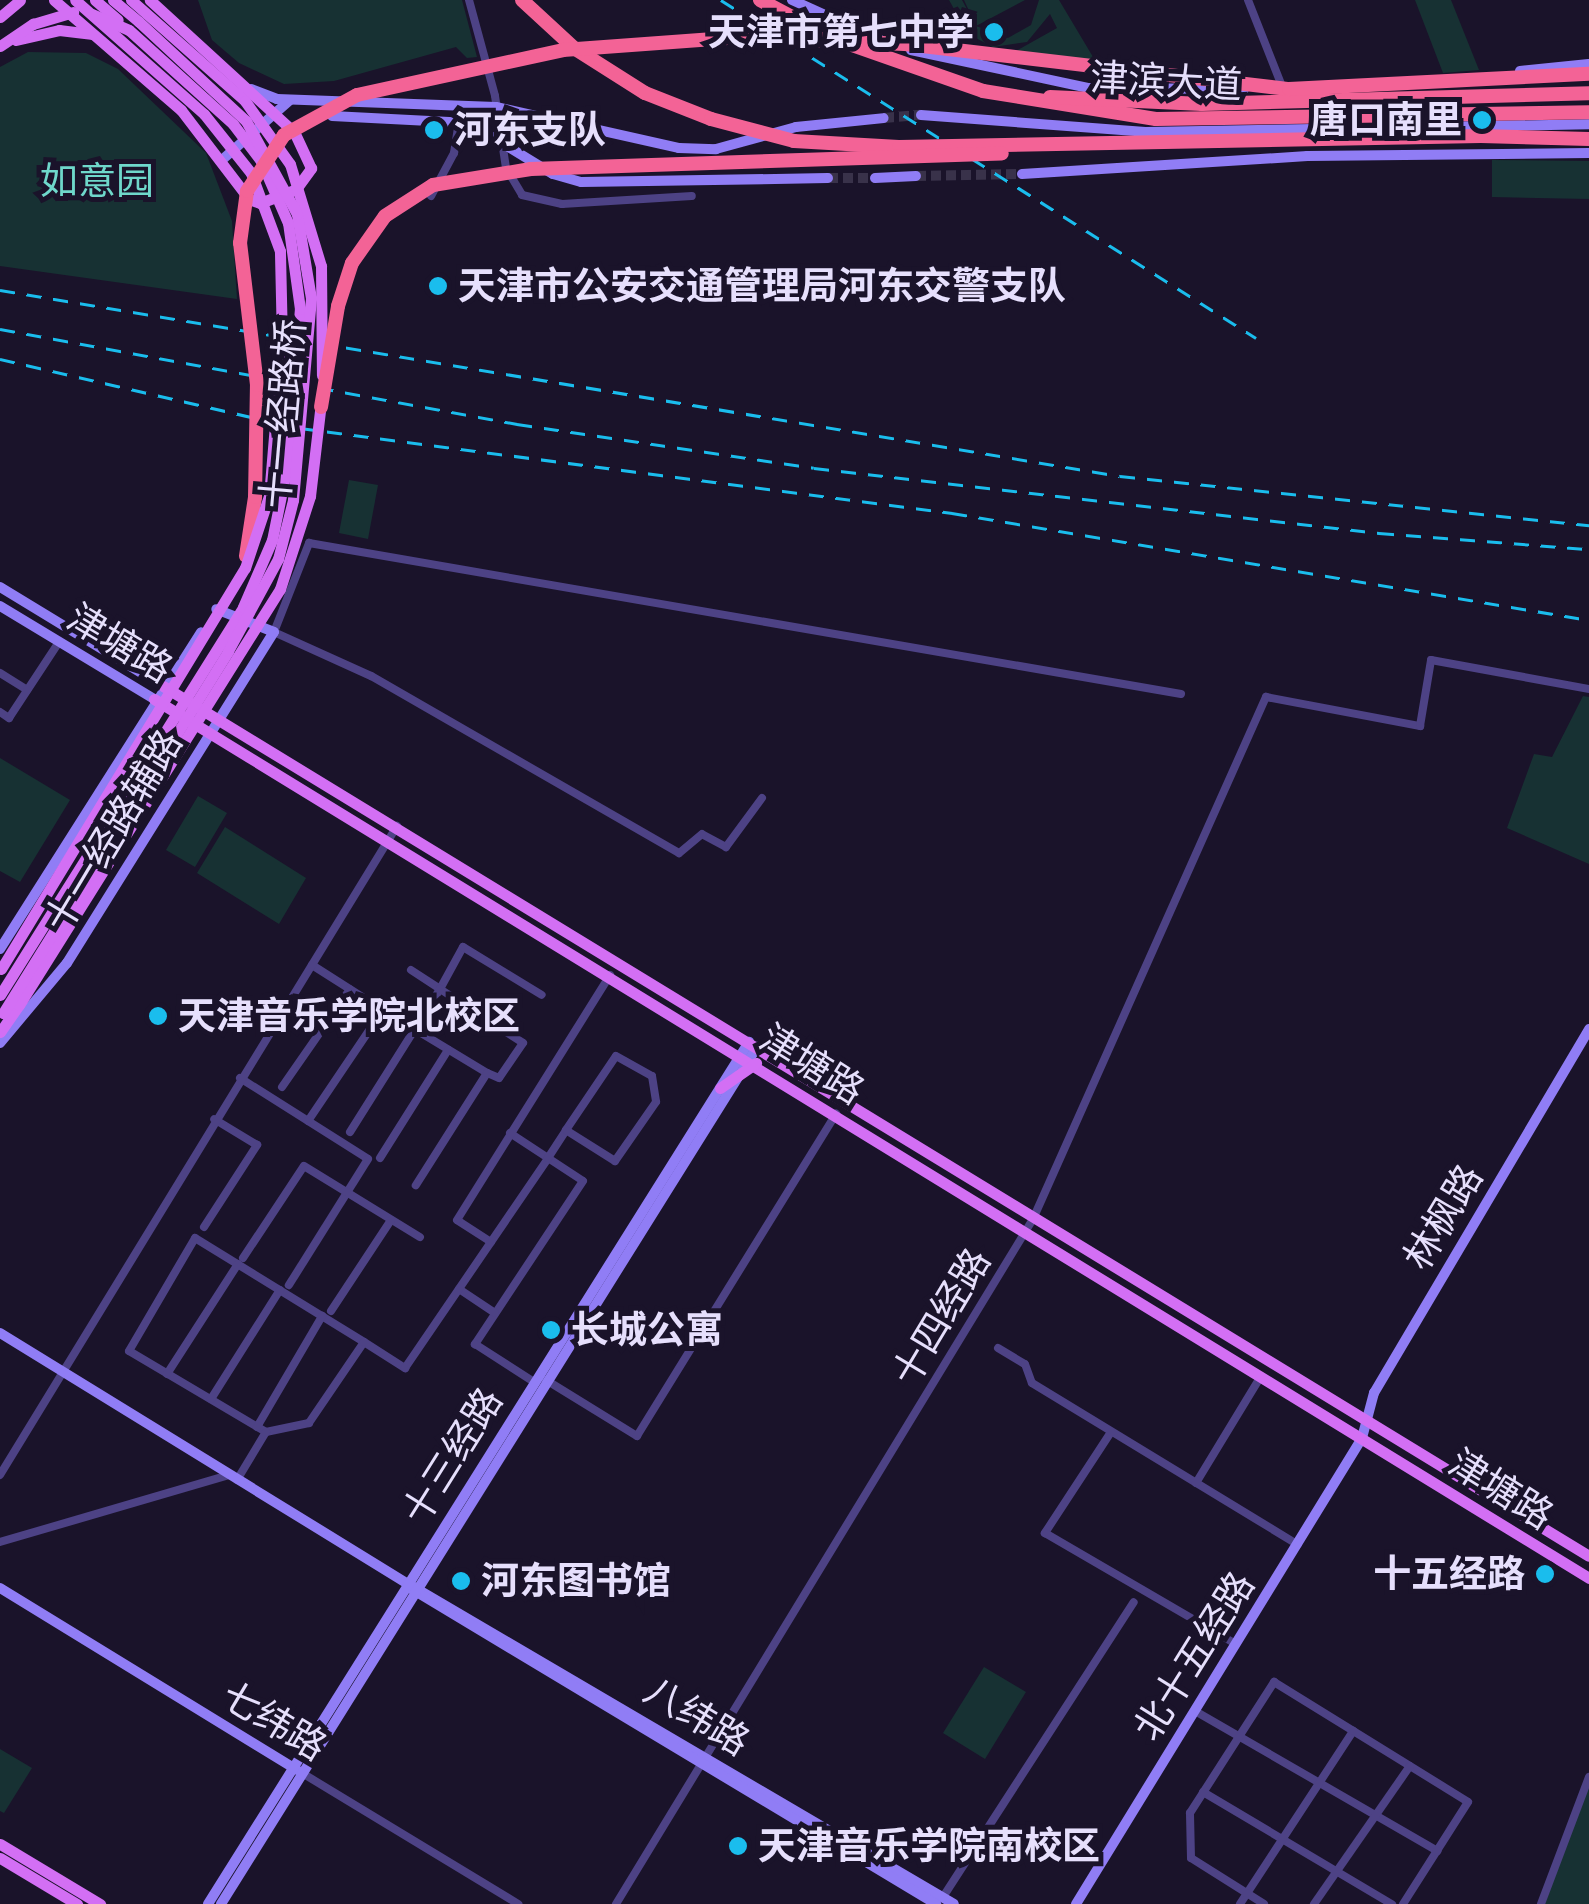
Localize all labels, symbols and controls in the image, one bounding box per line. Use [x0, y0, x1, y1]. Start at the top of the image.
place label: 天津市第七中学 [708, 9, 974, 55]
marker: 天津市第七中学 [983, 21, 1005, 43]
street label: 津滨大道 [1089, 54, 1243, 108]
place label: 唐口南里 [1310, 97, 1462, 143]
place label: 河东支队 [454, 107, 606, 153]
marker: 唐口南里 [1471, 109, 1493, 131]
marker: 河东支队 [423, 119, 445, 141]
park label: 如意园 [40, 158, 154, 204]
place label: 天津市公安交通管理局河东交警支队 [458, 263, 1066, 309]
marker: 天津市公安交通管理局河东交警支队 [427, 275, 449, 297]
street label: 十一经路桥 [252, 317, 314, 511]
street label: 津塘路 [59, 594, 181, 692]
street label: 十一经路辅路 [35, 722, 191, 940]
place label: 天津音乐学院北校区 [178, 993, 520, 1039]
marker: 天津音乐学院北校区 [147, 1005, 169, 1027]
street label: 津塘路 [752, 1014, 872, 1114]
street label: 林枫路 [1394, 1156, 1492, 1278]
street label: 十四经路 [882, 1240, 1000, 1394]
place label: 长城公寓 [571, 1307, 723, 1353]
marker: 长城公寓 [540, 1319, 562, 1341]
street label: 十三经路 [392, 1379, 512, 1533]
street label: 津塘路 [1441, 1439, 1561, 1539]
place label: 十五经路 [1373, 1551, 1525, 1597]
place label: 河东图书馆 [481, 1558, 671, 1604]
street label: 北十五经路 [1124, 1563, 1264, 1749]
marker: 十五经路 [1534, 1563, 1556, 1585]
marker: 河东图书馆 [450, 1570, 472, 1592]
street label: 八纬路 [636, 1667, 758, 1765]
street label: 七纬路 [213, 1672, 335, 1770]
place label: 天津音乐学院南校区 [758, 1823, 1100, 1869]
marker: 天津音乐学院南校区 [727, 1835, 749, 1857]

